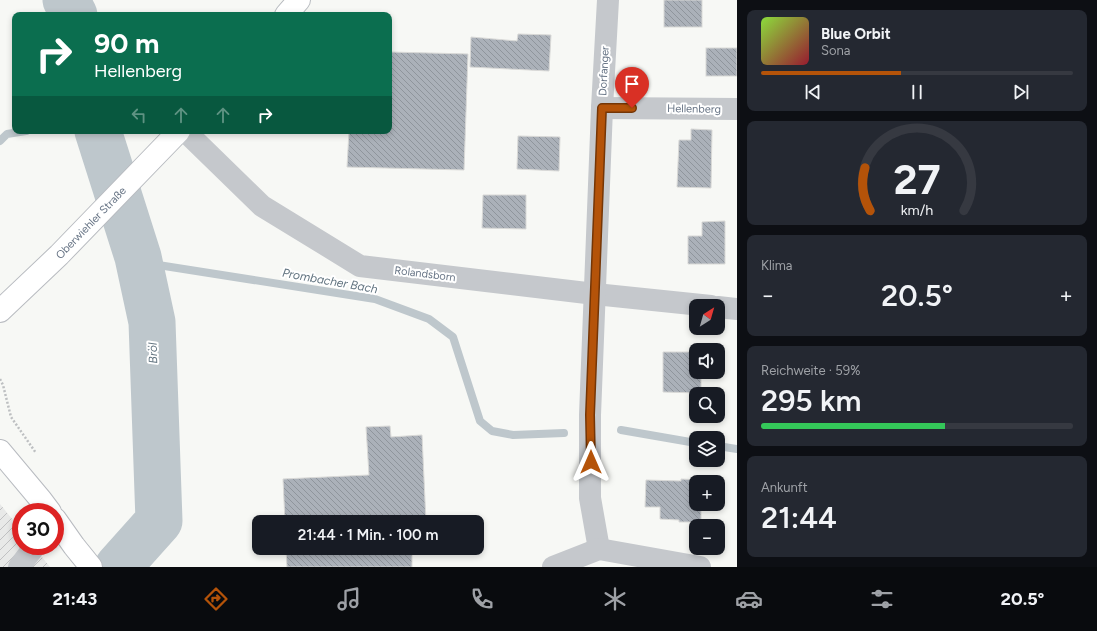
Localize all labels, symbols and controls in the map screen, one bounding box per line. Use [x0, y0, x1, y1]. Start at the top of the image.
text: Blue Orbit [821, 25, 891, 43]
text: 90 m [94, 26, 159, 60]
icon: right [28, 28, 80, 80]
text: Sona [821, 43, 850, 58]
street label: Dorfanger [596, 46, 612, 96]
text: Hellenberg [94, 60, 182, 82]
pin [615, 67, 649, 108]
icon: arrive [621, 73, 643, 95]
icon: previous [802, 81, 824, 103]
icon: pause [906, 81, 928, 103]
icon: next [1010, 81, 1032, 103]
street label: Hellenberg [667, 102, 721, 116]
icon: left [128, 104, 150, 126]
icon: ahead [170, 104, 192, 126]
icon: ahead [212, 104, 234, 126]
icon: right [254, 104, 276, 126]
text: 27 [893, 154, 941, 204]
street label: Oberwiehler Straße [53, 184, 129, 262]
text: km/h [901, 200, 933, 218]
text: Klima [761, 258, 793, 273]
street label: Rolandsborn [394, 264, 456, 284]
water label: Prombacher Bach [281, 266, 379, 296]
text: 20.5° [881, 277, 953, 314]
text: − [761, 282, 775, 309]
text: + [1059, 282, 1073, 309]
north arrow [689, 299, 725, 335]
map controls [689, 299, 725, 555]
water label: Bröl [146, 342, 160, 364]
button: sound [689, 343, 725, 379]
text: Reichweite · 59% [761, 363, 860, 378]
text: 295 km [761, 382, 861, 419]
button: search [689, 387, 725, 423]
button: layers [689, 431, 725, 467]
position arrow [570, 441, 612, 483]
button: + [689, 475, 725, 511]
text: Ankunft [761, 480, 808, 495]
text: 21:44 [761, 499, 837, 536]
speed limit sign: 30 [12, 503, 64, 555]
button: − [689, 519, 725, 555]
text: 21:44 · 1 Min. · 100 m [298, 526, 438, 544]
icon: directions [202, 585, 230, 613]
icon: music [335, 585, 363, 613]
icon: phone [468, 585, 496, 613]
icon: climate [601, 585, 629, 613]
icon: car [735, 585, 763, 613]
icon: filters [868, 585, 896, 613]
text: 21:43 [53, 588, 97, 610]
text: 20.5° [1001, 588, 1044, 610]

